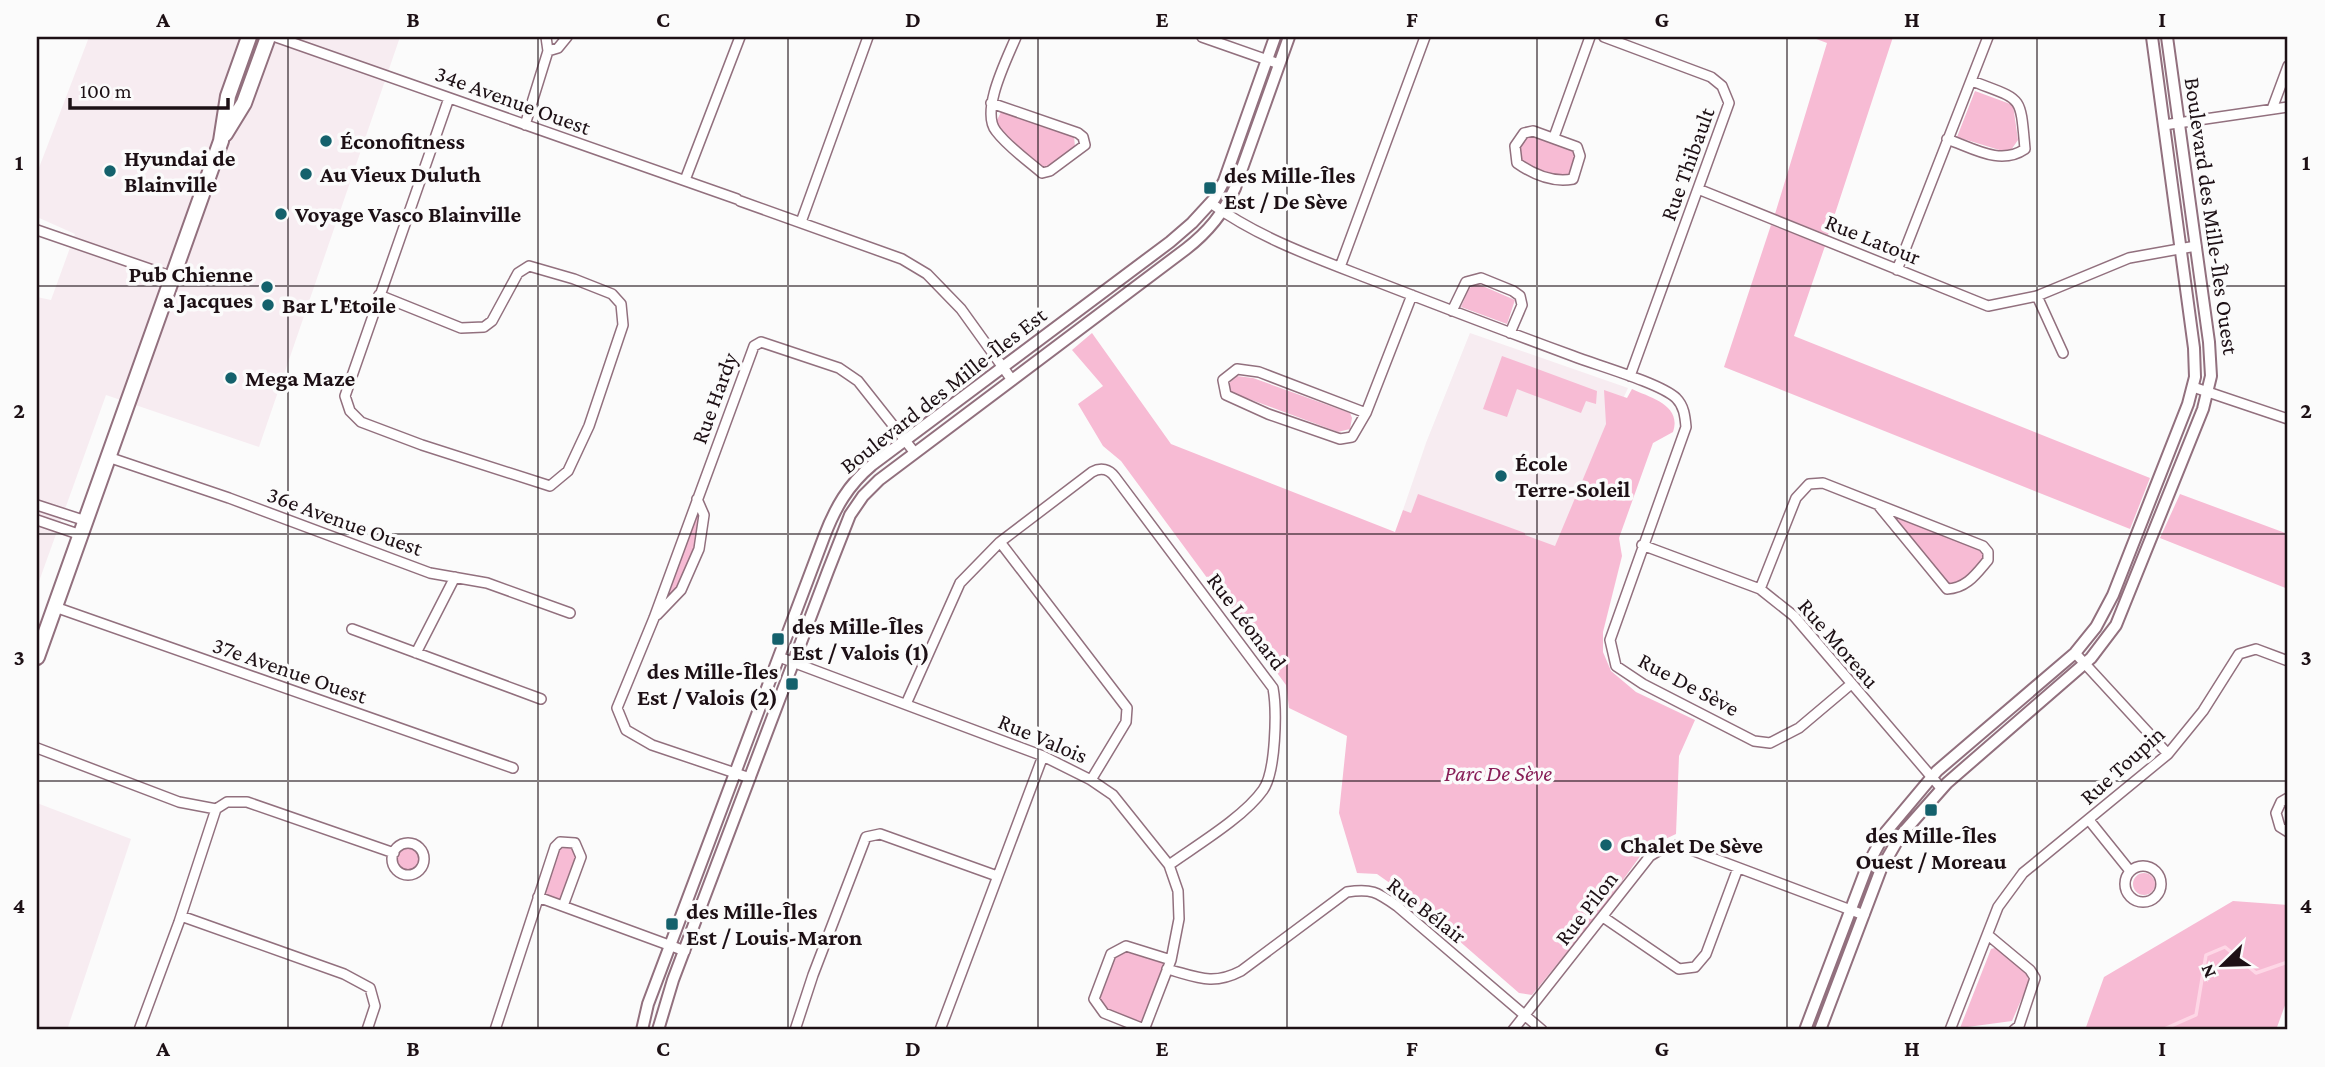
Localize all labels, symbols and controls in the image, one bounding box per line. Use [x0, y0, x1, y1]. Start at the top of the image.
text: A [155, 6, 170, 32]
text: B [406, 6, 420, 32]
text: C [656, 6, 670, 32]
text: D [905, 6, 921, 32]
text: E [1155, 6, 1169, 32]
text: F [1406, 6, 1418, 32]
text: G [1655, 6, 1670, 32]
text: H [1904, 6, 1920, 32]
text: I [2158, 6, 2166, 32]
street label: 34e Avenue Ouest [432, 60, 595, 140]
scale bar [70, 66, 228, 110]
street label: Boulevard des Mille-Îles Ouest [2180, 76, 2244, 357]
text: 100 m [80, 79, 132, 103]
street label: Rue Thibault [1655, 104, 1720, 224]
place label: Éconofitness [340, 128, 465, 154]
marker: Éconofitness [318, 133, 334, 149]
place label: Hyundai de Blainville [124, 145, 236, 197]
text: 1 [15, 149, 24, 175]
text: 1 [2302, 149, 2311, 175]
place label: Au Vieux Duluth [319, 161, 481, 187]
place label: des Mille-Îles Est / De Sève [1224, 162, 1355, 214]
marker: Hyundai de Blainville [102, 163, 118, 179]
marker: Au Vieux Duluth [298, 166, 314, 182]
marker: des Mille-Îles Est / De Sève [1202, 180, 1218, 196]
place label: Voyage Vasco Blainville [294, 201, 521, 227]
marker: Voyage Vasco Blainville [273, 206, 289, 222]
street label: Rue Latour [1822, 208, 1924, 270]
place label: Pub Chienne a Jacques [129, 261, 253, 313]
marker: Pub Chienne a Jacques [259, 279, 275, 295]
place label: Bar L'Etoile [282, 292, 396, 318]
marker: Bar L'Etoile [260, 297, 276, 313]
street label: Boulevard des Mille-Îles Est [835, 301, 1052, 479]
street label: Rue Hardy [686, 348, 743, 447]
place label: Mega Maze [245, 365, 356, 391]
marker: Mega Maze [223, 370, 239, 386]
text: 2 [13, 397, 25, 423]
text: 2 [2300, 397, 2312, 423]
place label: École Terre-Soleil [1515, 450, 1631, 502]
marker: École Terre-Soleil [1493, 468, 1509, 484]
street label: 36e Avenue Ouest [264, 481, 427, 561]
street label: Rue Léonard [1202, 567, 1292, 675]
street label: Rue Moreau [1793, 593, 1885, 693]
place label: des Mille-Îles Est / Valois (1) [792, 613, 930, 666]
street label: 37e Avenue Ouest [209, 631, 371, 709]
marker: des Mille-Îles Est / Valois (1) [770, 631, 786, 647]
text: 3 [13, 644, 25, 670]
text: 3 [2300, 644, 2312, 670]
street label: Rue De Sève [1634, 647, 1744, 721]
place label: des Mille-Îles Est / Valois (2) [637, 658, 778, 711]
marker: des Mille-Îles Est / Valois (2) [784, 676, 800, 692]
street label: Rue Valois [995, 708, 1091, 768]
street label: Rue Toupin [2074, 720, 2170, 810]
park label: Parc De Sève [1444, 760, 1552, 786]
marker: des Mille-Îles Ouest / Moreau [1923, 802, 1939, 818]
place label: des Mille-Îles Ouest / Moreau [1855, 822, 2007, 874]
place label: Chalet De Sève [1620, 832, 1763, 858]
marker: Chalet De Sève [1598, 837, 1614, 853]
street label: Rue Pilon [1549, 866, 1623, 950]
street label: Rue Bélair [1382, 871, 1472, 949]
text: 4 [13, 892, 25, 918]
text: 4 [2300, 892, 2312, 918]
place label: des Mille-Îles Est / Louis-Maron [686, 898, 862, 950]
marker: des Mille-Îles Est / Louis-Maron [664, 916, 680, 932]
north arrow [2188, 930, 2258, 1000]
text: N [2196, 961, 2220, 982]
text: A [155, 1035, 170, 1061]
text: B [406, 1035, 420, 1061]
text: C [656, 1035, 670, 1061]
text: D [905, 1035, 921, 1061]
text: E [1155, 1035, 1169, 1061]
text: F [1406, 1035, 1418, 1061]
text: G [1655, 1035, 1670, 1061]
text: H [1904, 1035, 1920, 1061]
text: I [2158, 1035, 2166, 1061]

